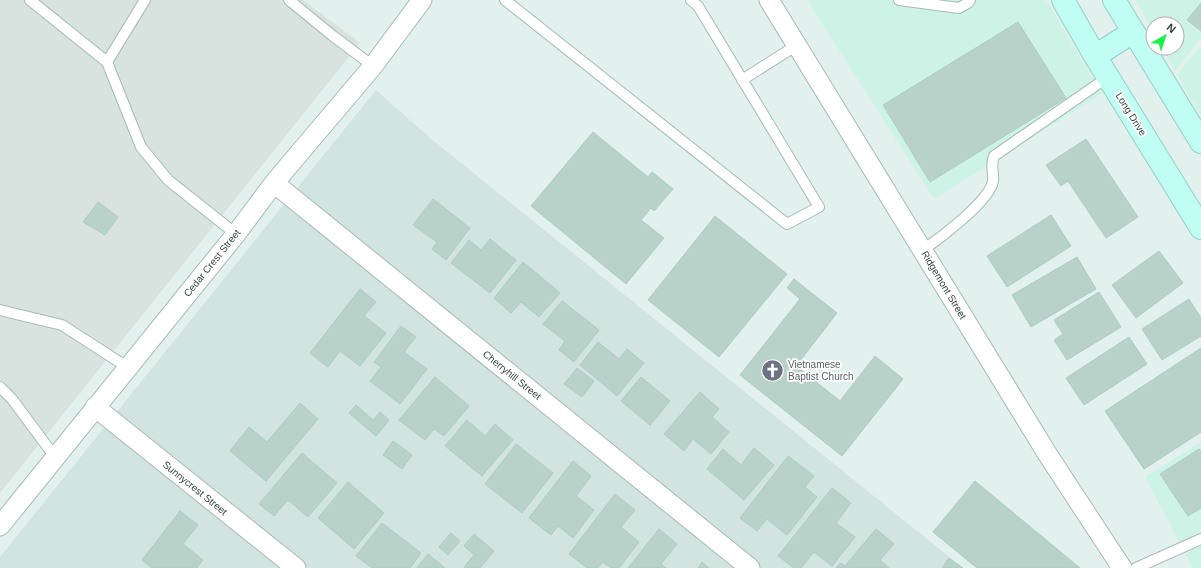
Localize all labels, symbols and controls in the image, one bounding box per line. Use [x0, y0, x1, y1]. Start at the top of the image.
north arrow [1145, 16, 1185, 56]
text: N [1164, 21, 1178, 35]
street label: Long Drive [1114, 91, 1149, 138]
street label: Cedar Crest Street [181, 227, 243, 299]
street label: Ridgemont Street [919, 249, 969, 321]
street label: Cherryhill Street [481, 348, 543, 402]
church icon: Vietnamese Baptist Church [759, 357, 785, 383]
place label: Vietnamese Baptist Church [788, 359, 854, 382]
street label: Sunnycrest Street [161, 459, 230, 517]

